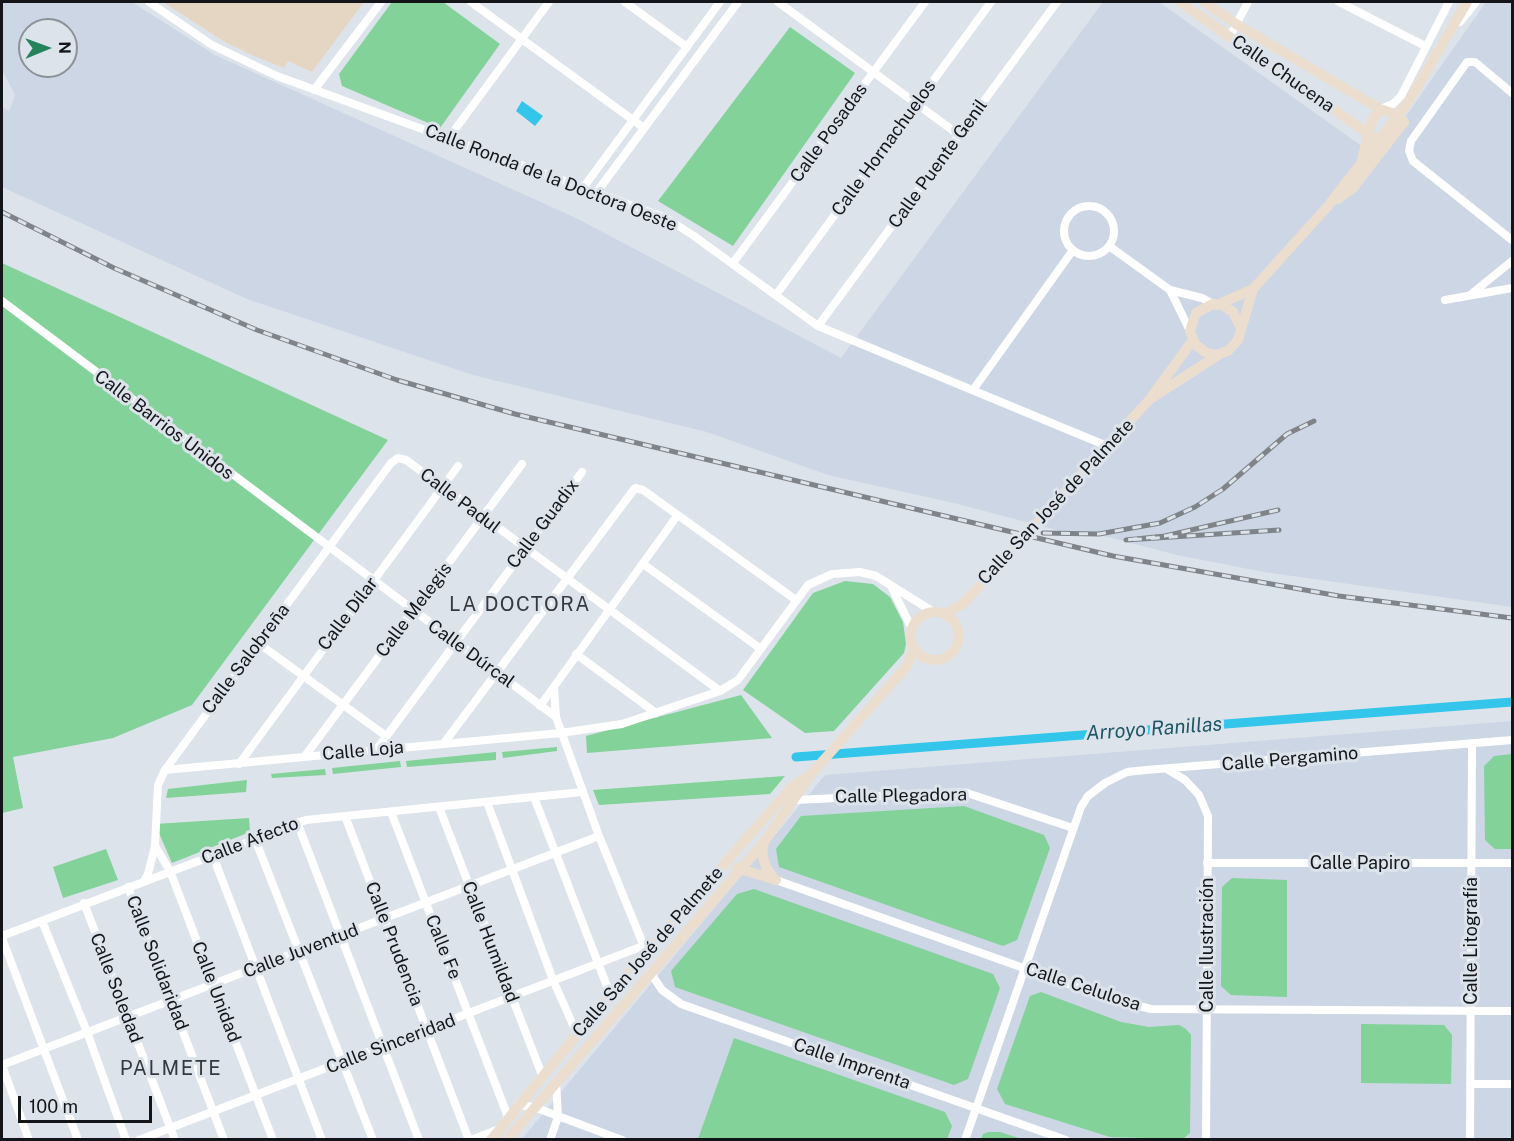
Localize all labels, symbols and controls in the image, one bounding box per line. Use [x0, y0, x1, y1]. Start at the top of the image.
north arrow [18, 18, 78, 78]
street label: Calle Chucena [1227, 31, 1339, 117]
text: N [55, 41, 74, 54]
street label: Calle Hornachuelos [827, 76, 941, 220]
street label: Calle Posadas [786, 79, 872, 187]
street label: Calle Puente Genil [884, 95, 992, 233]
street label: Calle Ronda de la Doctora Oeste [422, 120, 680, 236]
street label: Calle Barrios Unidos [90, 366, 238, 484]
street label: Calle San José de Palmete [974, 415, 1138, 589]
street label: Calle Padul [416, 464, 504, 538]
street label: Calle Guadix [502, 475, 584, 573]
street label: Calle Melegis [371, 558, 457, 662]
street label: Calle Dílar [313, 573, 383, 655]
district label: LA DOCTORA [449, 593, 591, 617]
street label: Calle Salobreña [198, 600, 294, 718]
street label: Calle Dúrcal [423, 615, 519, 693]
water label: Arroyo Ranillas [1085, 712, 1223, 746]
street label: Calle Loja [321, 737, 405, 765]
street label: Calle Pergamino [1221, 742, 1359, 776]
street label: Calle Plegadora [835, 784, 967, 808]
street label: Calle Afecto [198, 813, 302, 869]
street label: Calle Papiro [1310, 852, 1410, 874]
street label: Calle San José de Palmete [568, 862, 728, 1042]
street label: Calle Litografía [1460, 877, 1482, 1005]
street label: Calle Humildad [457, 878, 523, 1006]
street label: Calle Ilustración [1196, 878, 1218, 1012]
street label: Calle Prudencia [360, 879, 428, 1009]
street label: Calle Solidaridad [121, 893, 193, 1033]
street label: Calle Fe [420, 912, 466, 982]
street label: Calle Juventud [240, 919, 362, 983]
street label: Calle Soledad [85, 930, 147, 1046]
street label: Calle Unidad [187, 939, 245, 1045]
street label: Calle Celulosa [1023, 958, 1143, 1016]
street label: Calle Sinceridad [323, 1009, 459, 1079]
street label: Calle Imprenta [791, 1034, 913, 1094]
district label: PALMETE [120, 1057, 222, 1081]
scale bar [21, 1084, 154, 1122]
text: 100 m [29, 1096, 78, 1117]

